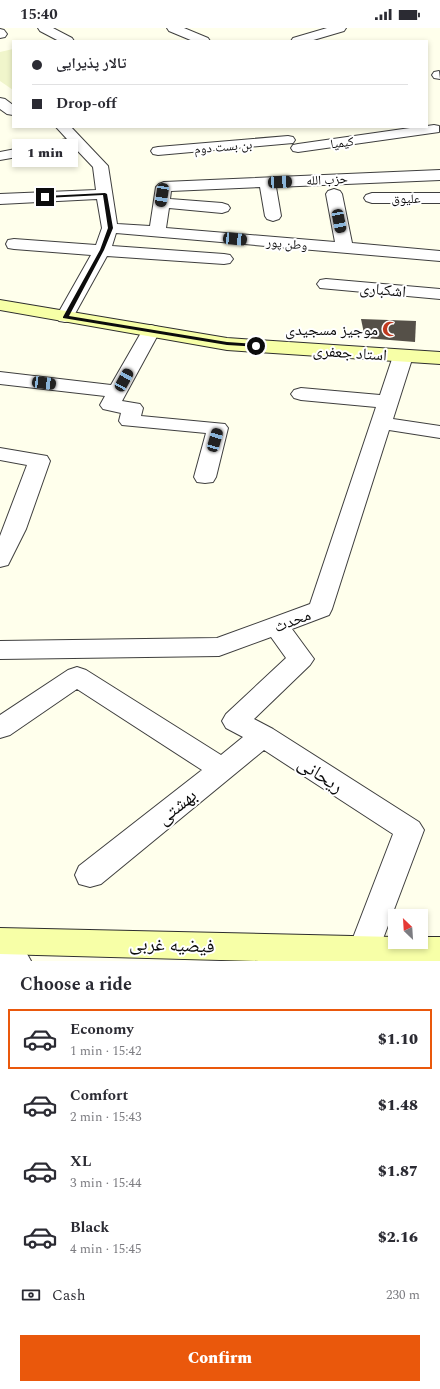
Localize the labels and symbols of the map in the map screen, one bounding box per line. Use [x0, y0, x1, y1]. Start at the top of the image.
street label: کیمیا [329, 131, 356, 155]
street label: بن بست دوم [193, 134, 253, 159]
callout: 1 min [12, 139, 78, 167]
street label: حزب الله [306, 169, 348, 191]
car [268, 175, 292, 189]
car [154, 182, 170, 208]
route end [36, 188, 54, 206]
street label: علیوق [392, 189, 421, 209]
car [331, 208, 347, 234]
car [223, 232, 247, 246]
street label: وطن پور [265, 232, 308, 256]
street label: اشکباری [359, 276, 407, 304]
place label: موجیز مسجیدی [285, 318, 378, 342]
mosque icon: موجیز مسجیدی [381, 320, 399, 338]
route start [247, 337, 265, 355]
street label: استاد جعفری [312, 338, 388, 368]
car [113, 367, 135, 393]
car [31, 376, 57, 390]
car [206, 427, 224, 453]
street label: محدث [270, 603, 314, 639]
street label: ریحانی [291, 750, 349, 801]
street label: بهشتی [150, 782, 204, 833]
north arrow [388, 909, 428, 949]
street label: فیضیه غربی [129, 930, 215, 961]

